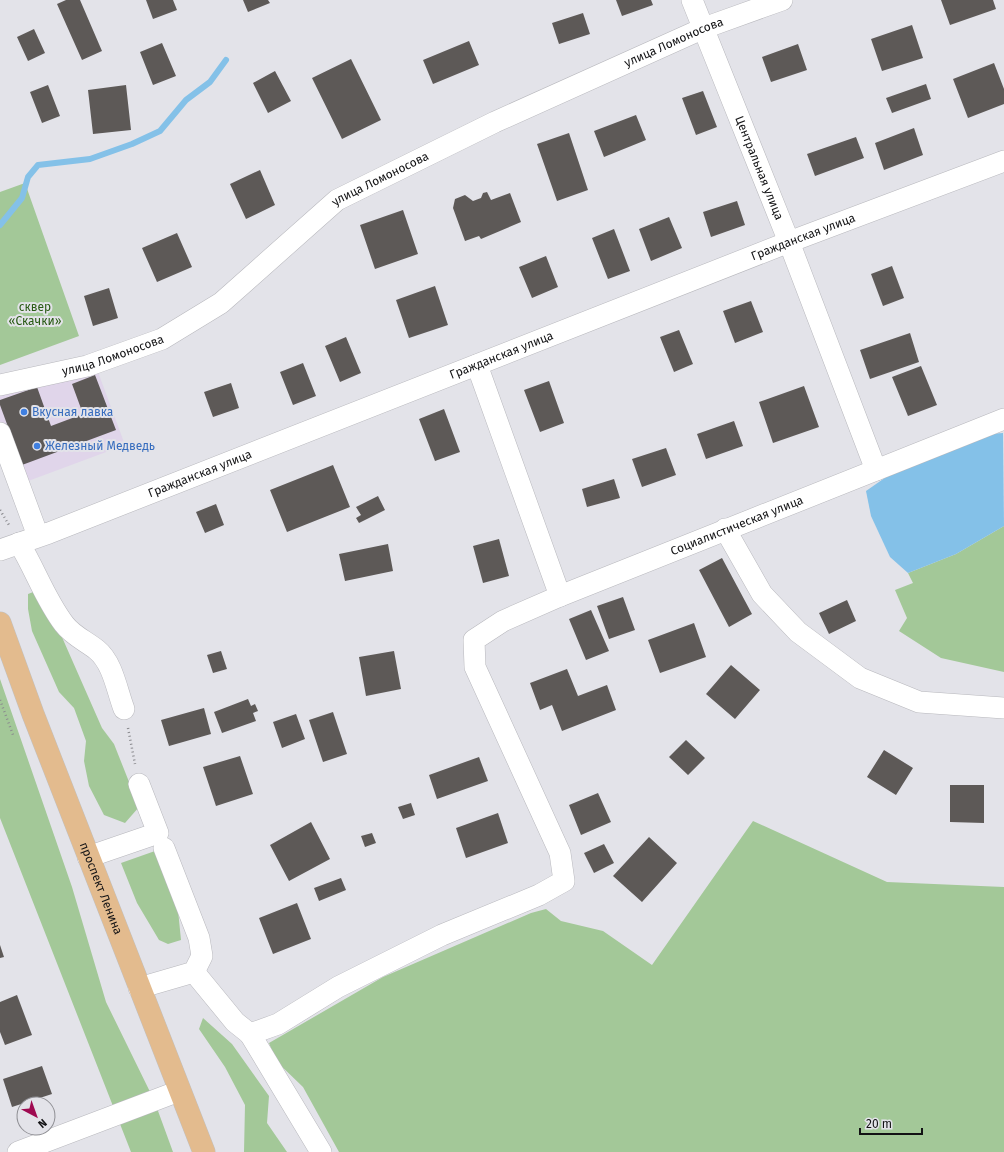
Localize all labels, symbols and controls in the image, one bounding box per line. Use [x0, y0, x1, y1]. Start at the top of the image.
street label: улица Ломоносова [622, 15, 725, 70]
street label: Центральная улица [732, 114, 786, 222]
street label: улица Ломоносова [328, 149, 431, 209]
street label: Гражданская улица [749, 211, 857, 263]
park label: сквер «Скачки» [9, 300, 62, 328]
street label: Гражданская улица [448, 328, 555, 382]
street label: улица Ломоносова [61, 332, 166, 378]
place label: Вкусная лавка [32, 405, 113, 419]
marker: Вкусная лавка [19, 407, 29, 417]
place label: Железный Медведь [45, 439, 155, 453]
marker: Железный Медведь [32, 441, 42, 451]
street label: Гражданская улица [146, 447, 254, 500]
street label: Социалистическая улица [668, 493, 805, 558]
street label: проспект Ленина [77, 840, 125, 937]
north arrow [16, 1096, 56, 1136]
scale bar [860, 1110, 922, 1136]
text: N [35, 1116, 49, 1130]
text: 20 m [866, 1117, 892, 1131]

